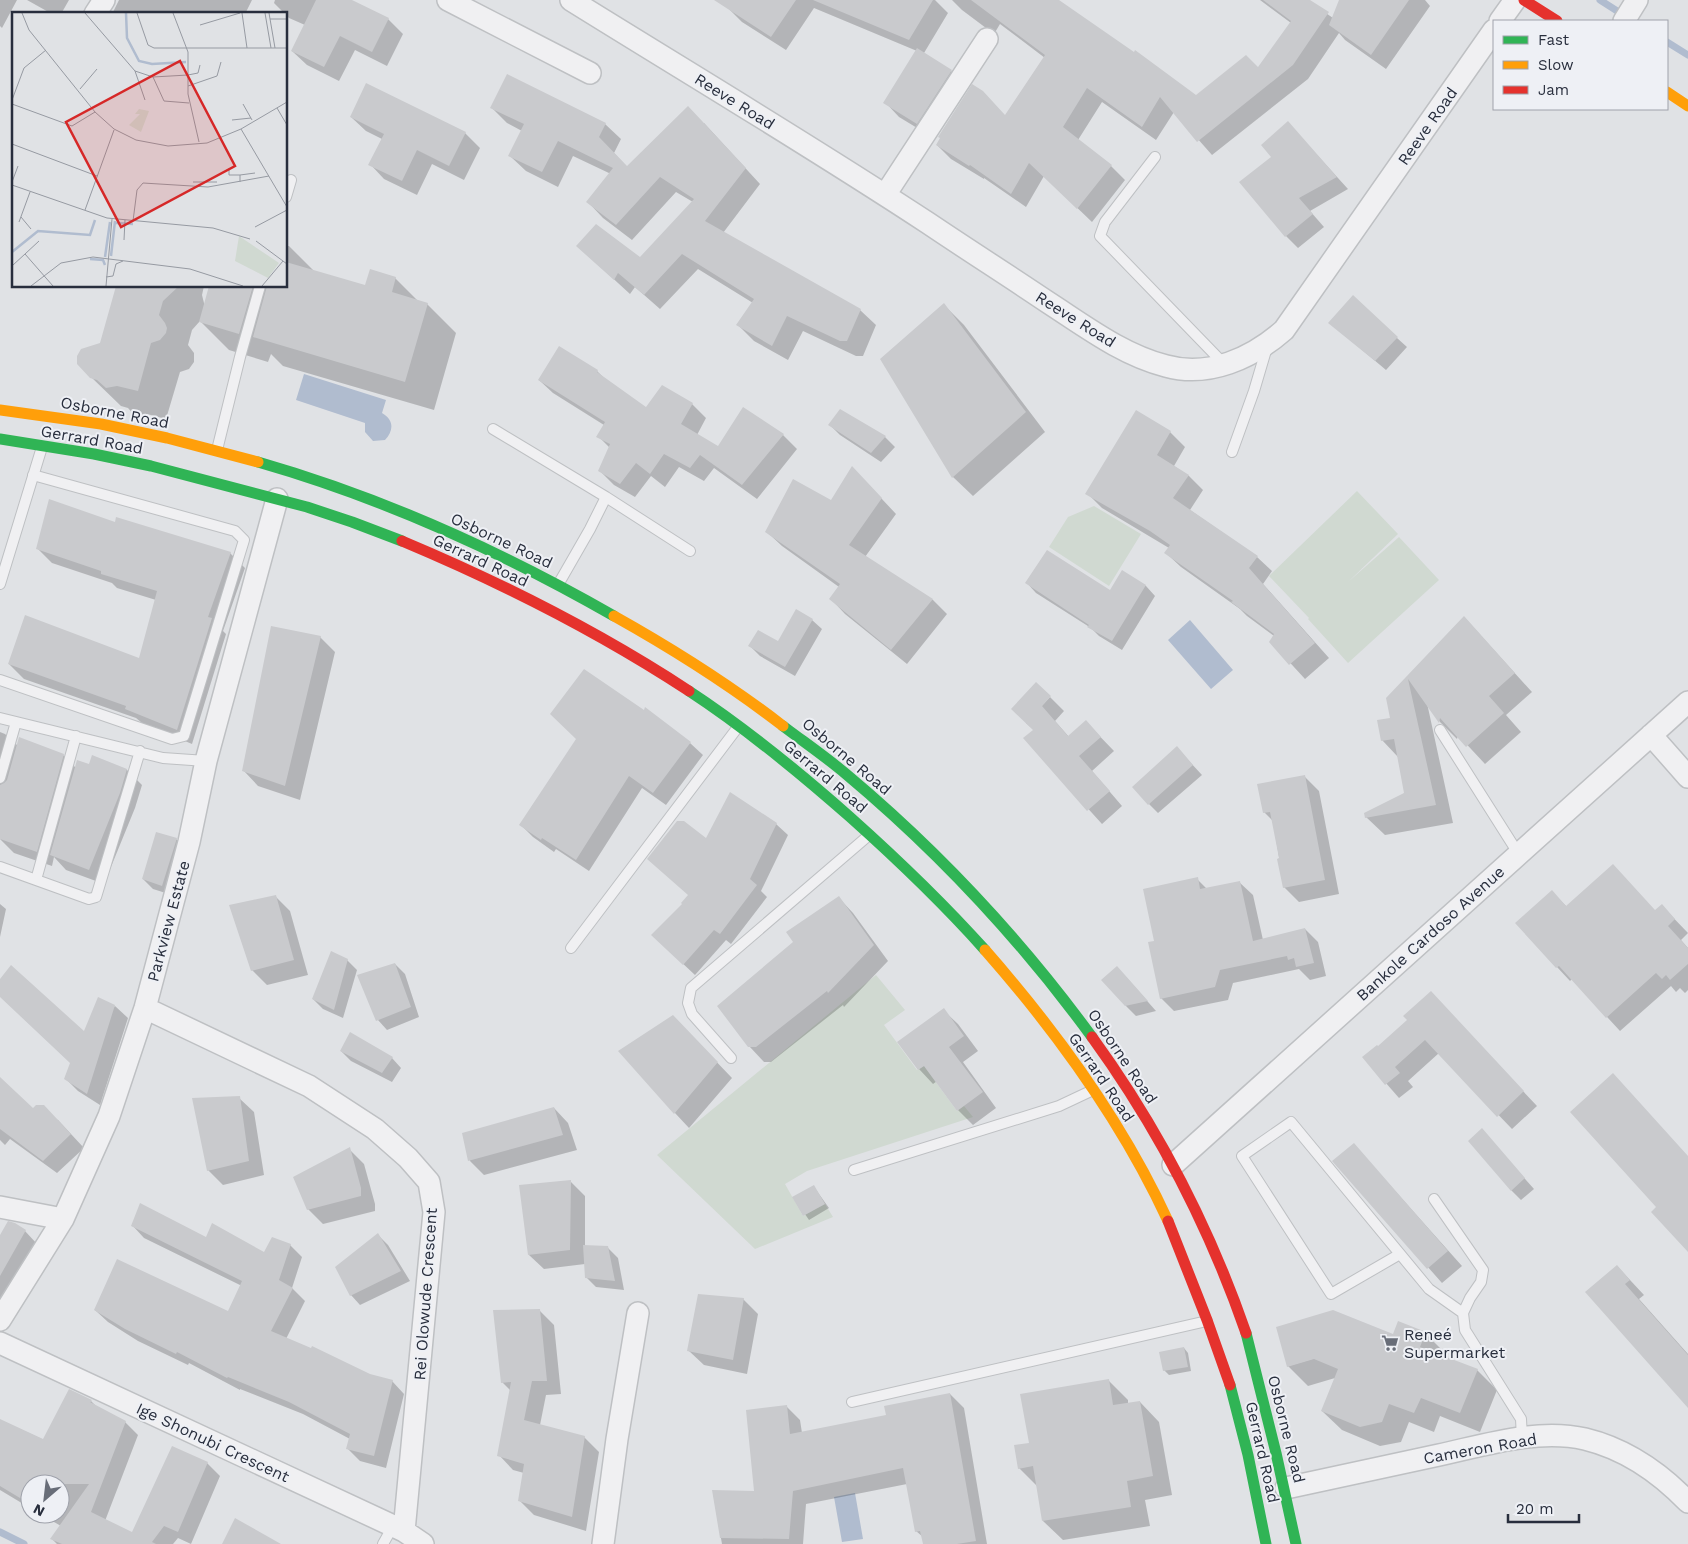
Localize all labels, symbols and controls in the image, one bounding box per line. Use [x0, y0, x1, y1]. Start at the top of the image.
inset map [12, 12, 288, 288]
legend [1493, 20, 1668, 110]
text: Fast [1538, 31, 1570, 49]
text: Slow [1538, 56, 1574, 74]
street label: Reeve Road [691, 69, 778, 134]
text: Jam [1538, 81, 1569, 99]
street label: Reeve Road [1394, 84, 1461, 169]
street label: Reeve Road [1032, 287, 1119, 352]
street label: Osborne Road [59, 393, 171, 432]
street label: Gerrard Road [39, 421, 145, 458]
street label: Osborne Road [448, 509, 556, 572]
street label: Gerrard Road [430, 530, 532, 591]
street label: Osborne Road [798, 714, 895, 799]
street label: Gerrard Road [780, 736, 871, 817]
street label: Parkview Estate [143, 859, 194, 984]
street label: Bankole Cardoso Avenue [1352, 862, 1508, 1005]
street label: Osborne Road [1084, 1005, 1161, 1107]
street label: Gerrard Road [1065, 1029, 1138, 1126]
street label: Rei Olowude Crescent [410, 1207, 441, 1381]
place label: Reneé Supermarket [1404, 1325, 1505, 1362]
supermarket icon: Reneé Supermarket [1380, 1333, 1400, 1353]
street label: Osborne Road [1264, 1373, 1309, 1485]
street label: Ige Shonubi Crescent [133, 1399, 293, 1486]
street label: Gerrard Road [1242, 1400, 1283, 1505]
street label: Cameron Road [1422, 1429, 1538, 1468]
north arrow [20, 1474, 70, 1524]
scale bar [1508, 1492, 1579, 1524]
text: 20 m [1516, 1500, 1554, 1518]
text: N [31, 1501, 47, 1520]

